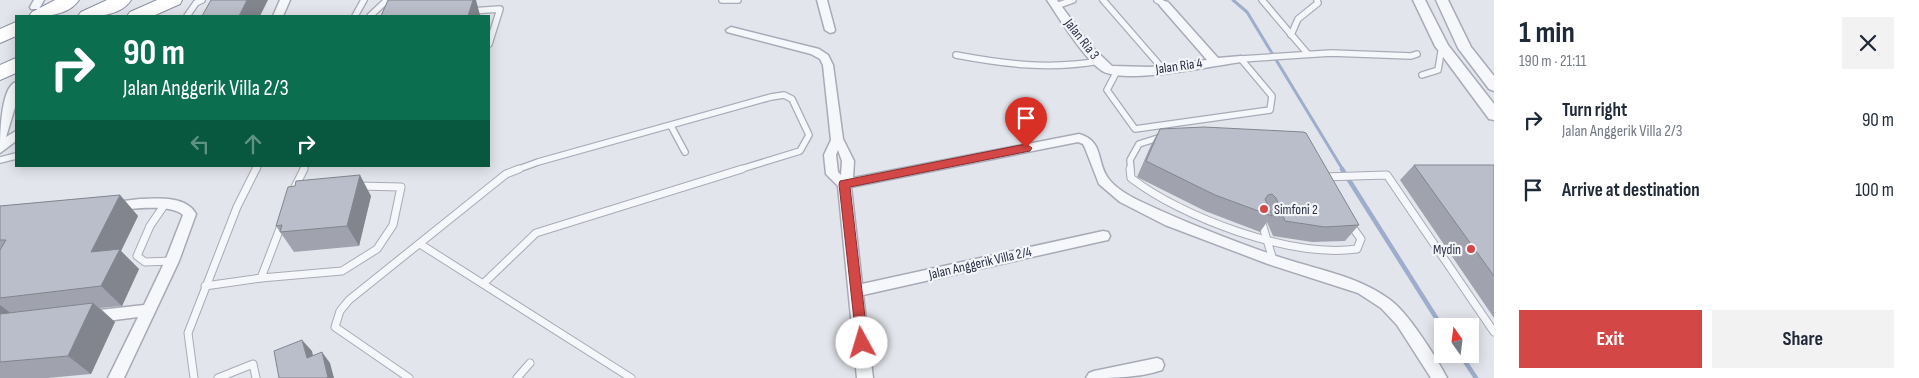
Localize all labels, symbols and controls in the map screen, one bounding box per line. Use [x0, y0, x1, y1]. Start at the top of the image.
street label: Jalan Ria 3 [1060, 14, 1103, 63]
text: 1 min [1519, 15, 1575, 51]
button: close [1842, 17, 1894, 69]
text: 90 m [123, 32, 185, 75]
icon: right [40, 35, 105, 100]
text: 190 m · 21:11 [1519, 52, 1586, 71]
street label: Jalan Ria 4 [1154, 54, 1204, 78]
text: Jalan Anggerik Villa 2/3 [123, 75, 289, 102]
pin [1005, 97, 1047, 148]
text: Turn right [1562, 99, 1627, 122]
icon: arrive [1012, 104, 1040, 132]
icon: right [1519, 106, 1547, 134]
text: 90 m [1862, 109, 1894, 132]
text: Jalan Anggerik Villa 2/3 [1562, 122, 1682, 141]
icon: left [186, 130, 214, 158]
icon: ahead [239, 130, 267, 158]
icon: right [292, 130, 320, 158]
icon: arrive [1519, 176, 1547, 204]
text: Arrive at destination [1562, 179, 1700, 202]
text: 100 m [1855, 179, 1894, 202]
place label: Simfoni 2 [1274, 201, 1318, 218]
marker: Simfoni 2 [1258, 203, 1270, 215]
place label: Mydin [1433, 241, 1461, 258]
street label: Jalan Anggerik Villa 2/4 [926, 243, 1033, 283]
marker: Mydin [1465, 243, 1477, 255]
button: Exit [1519, 310, 1702, 368]
button: Share [1712, 310, 1894, 368]
position arrow [835, 316, 887, 368]
north arrow [1434, 318, 1479, 362]
map controls [1434, 318, 1479, 363]

